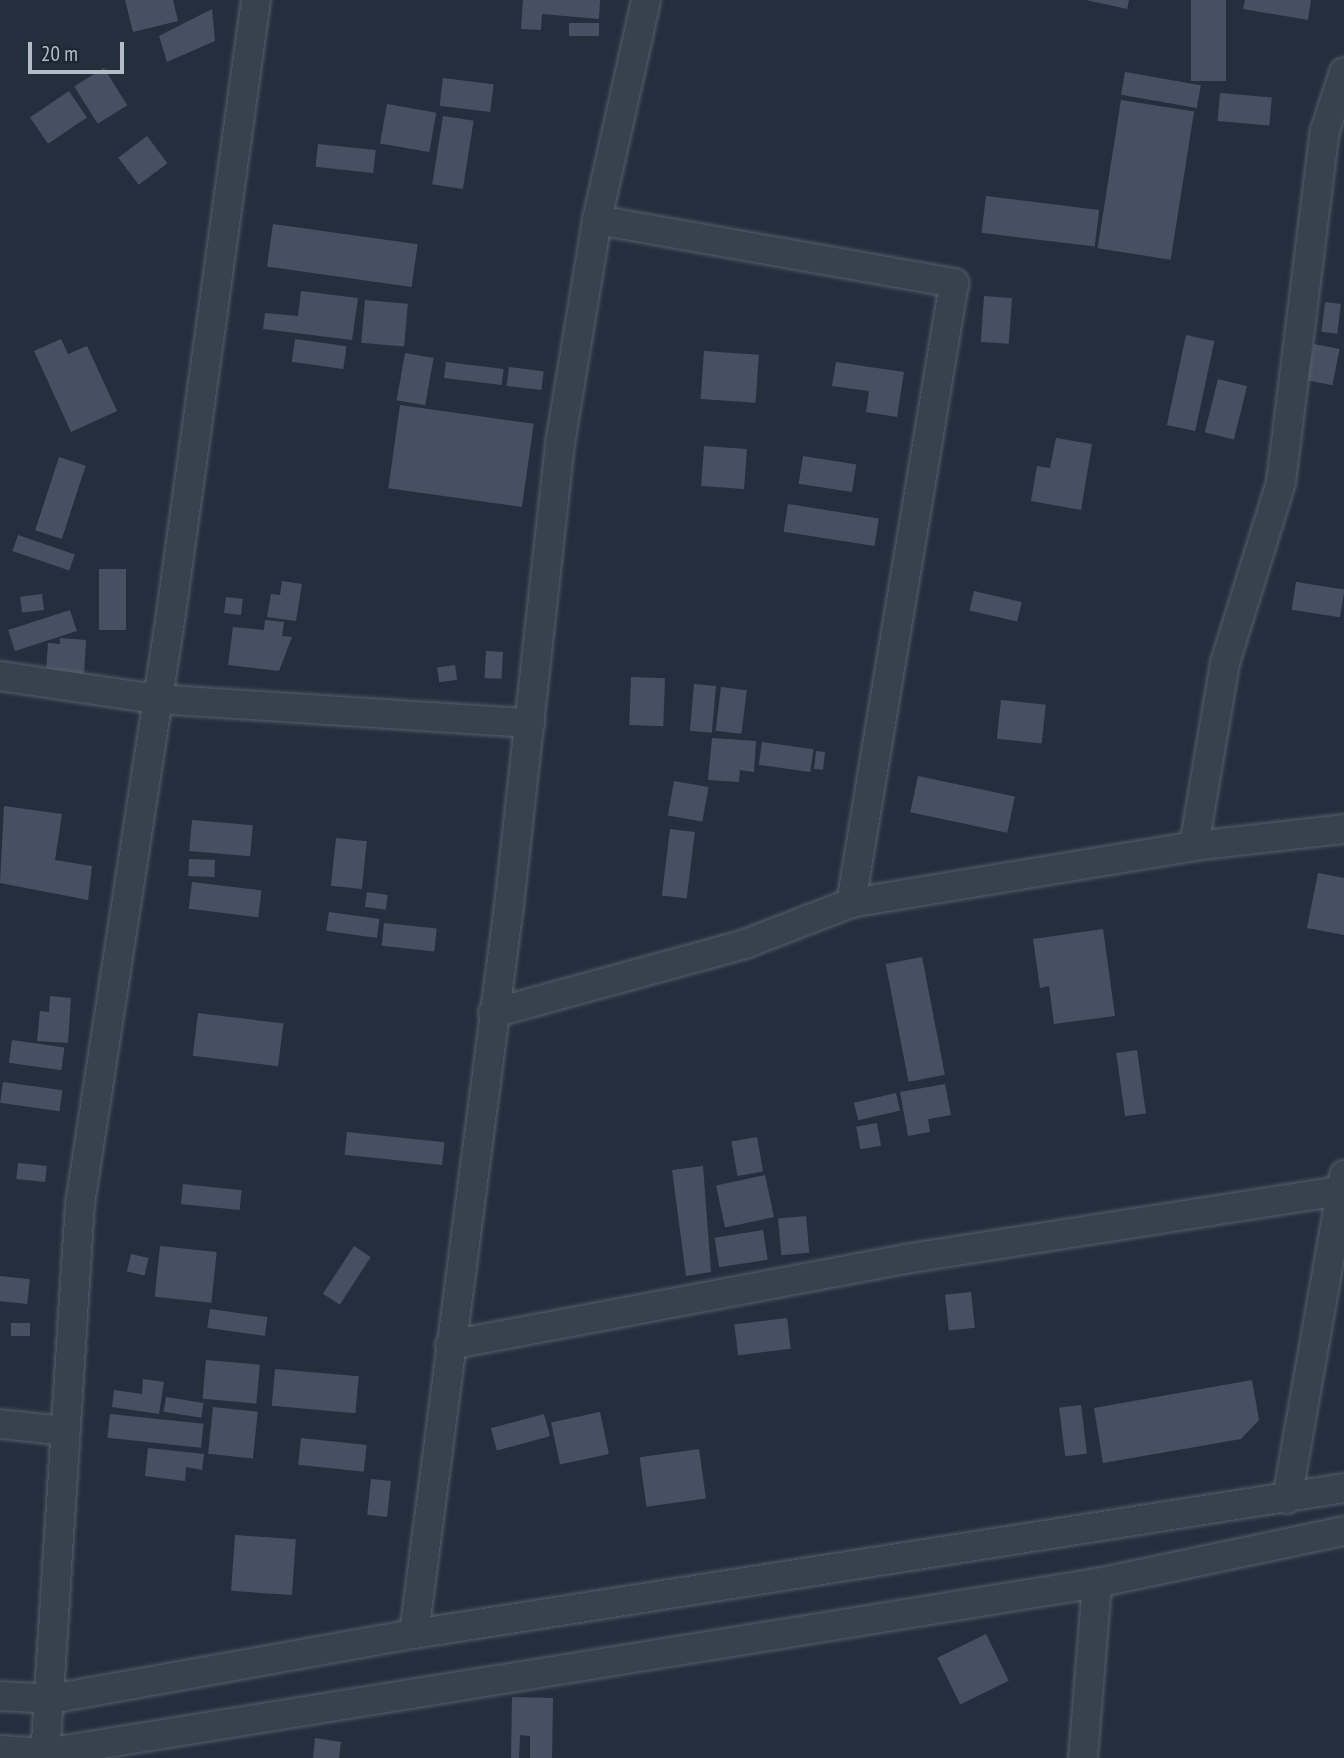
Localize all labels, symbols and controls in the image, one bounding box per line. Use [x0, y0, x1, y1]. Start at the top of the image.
scale bar [32, 28, 128, 72]
text: 20 m [41, 40, 78, 67]

